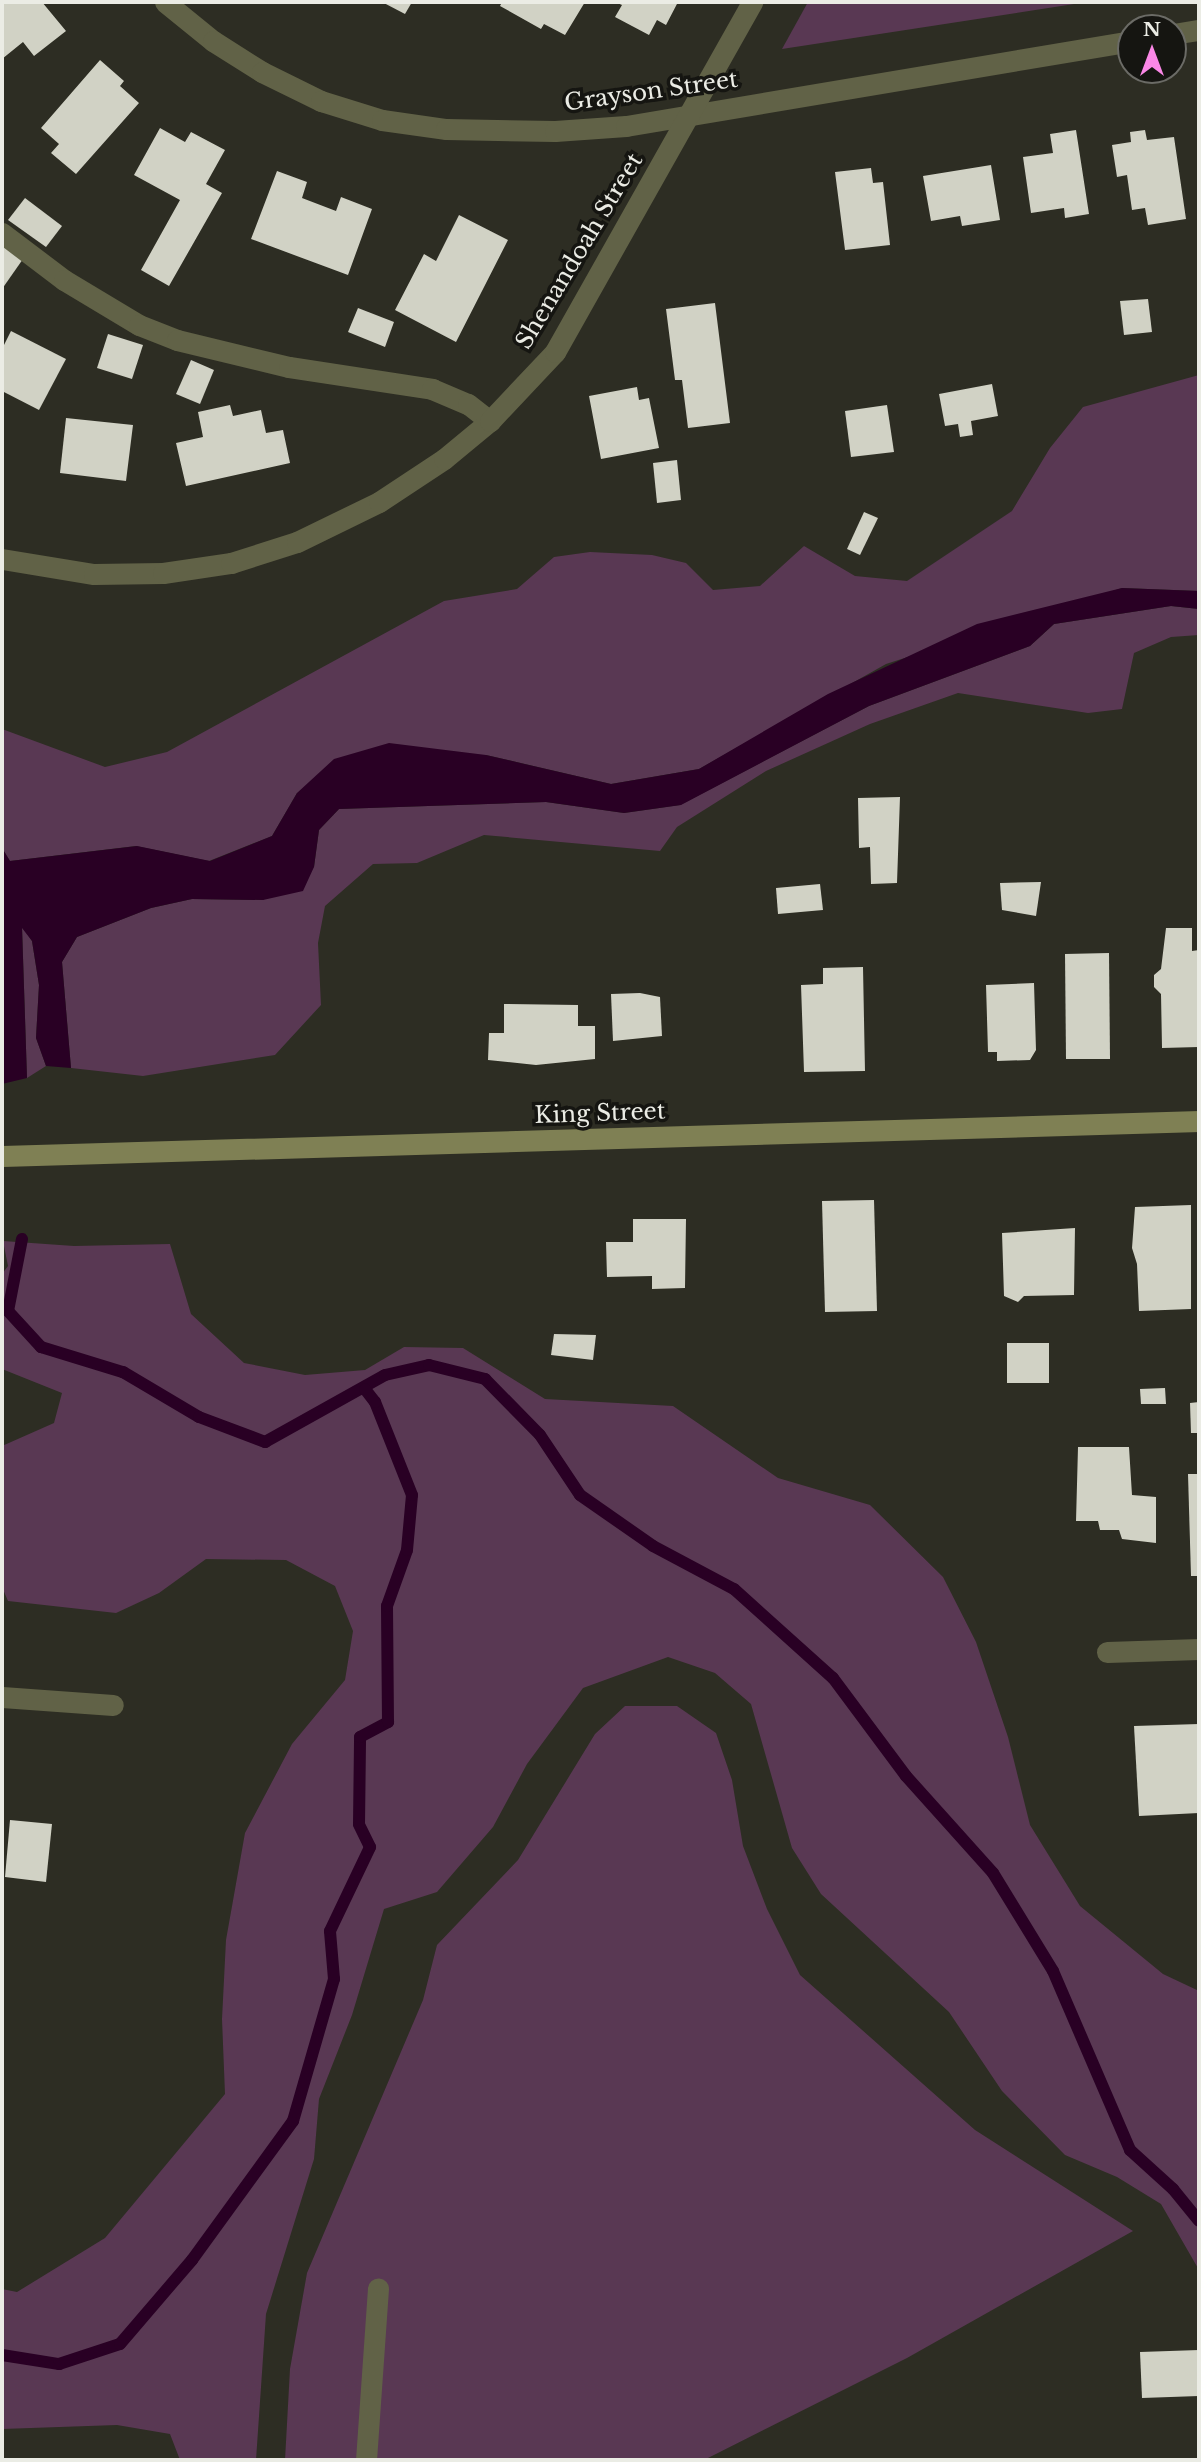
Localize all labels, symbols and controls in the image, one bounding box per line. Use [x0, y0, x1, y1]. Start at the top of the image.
north arrow [1117, 14, 1187, 84]
text: N [1143, 18, 1161, 41]
street label: Grayson Street [563, 65, 739, 117]
street label: Shenandoah Street [510, 148, 648, 354]
street label: King Street [534, 1097, 666, 1129]

